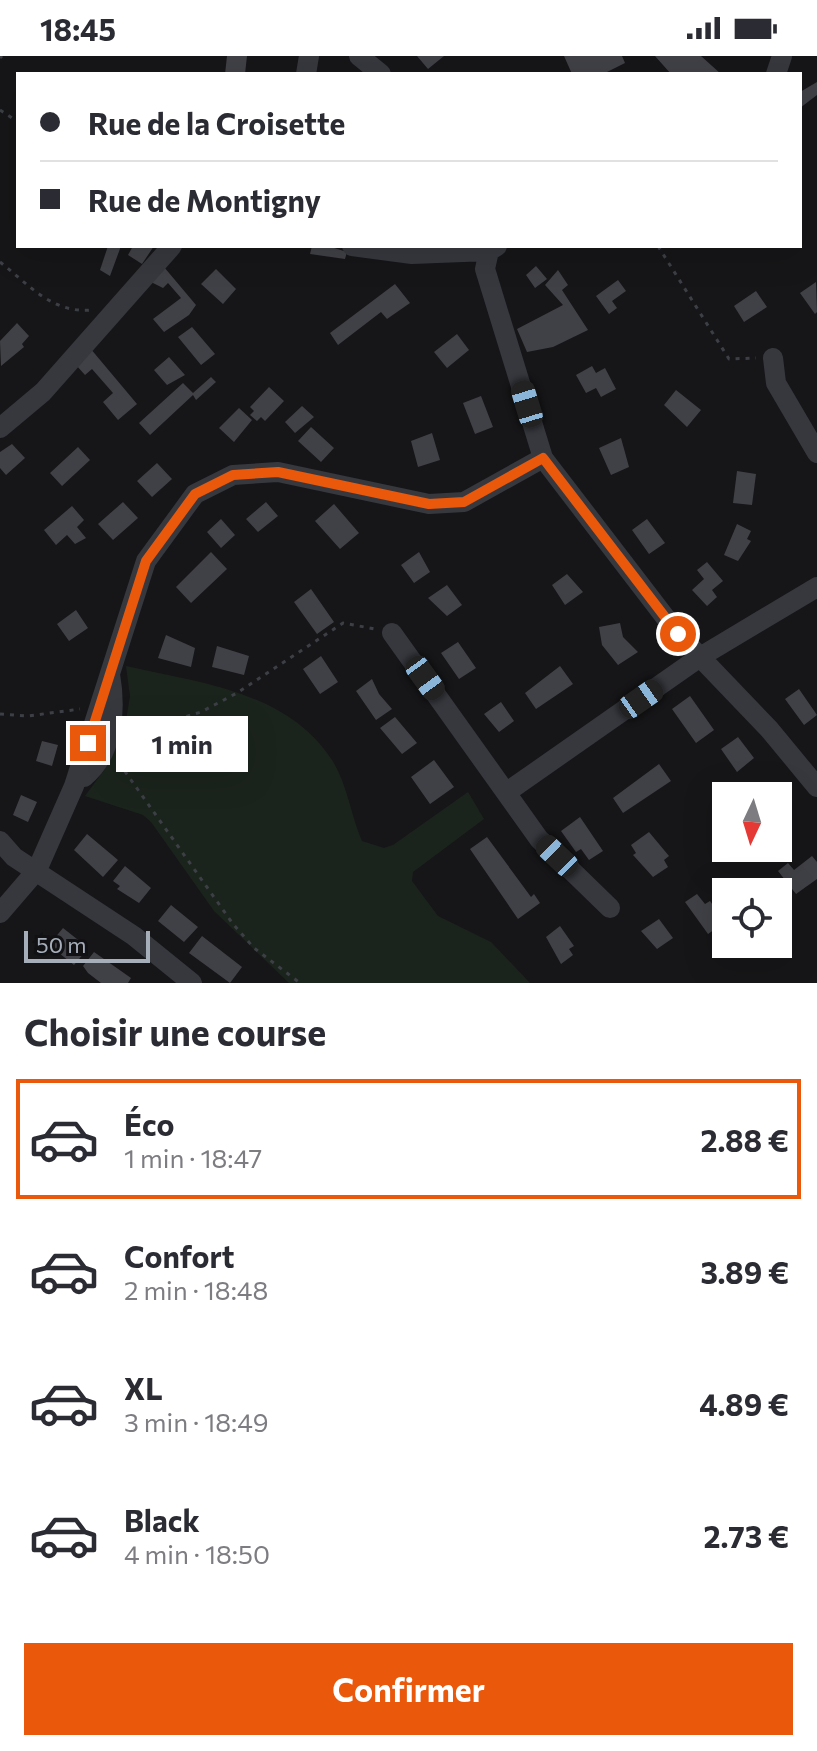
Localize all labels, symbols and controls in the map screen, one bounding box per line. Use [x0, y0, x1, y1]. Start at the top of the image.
text: 18:45 [40, 10, 116, 47]
text: Rue de la Croisette [88, 104, 345, 141]
text: Rue de Montigny [88, 181, 321, 218]
car [509, 378, 545, 430]
route start [660, 616, 696, 652]
car [401, 652, 449, 704]
car [614, 675, 668, 723]
callout: 1 min [116, 715, 248, 771]
route end [70, 725, 106, 761]
text: 1 min [151, 728, 213, 759]
north arrow [712, 782, 792, 862]
map controls [712, 782, 792, 958]
car [531, 831, 583, 881]
button: locate [712, 878, 792, 958]
scale bar [24, 927, 150, 963]
text: 50 m [36, 931, 86, 958]
text: Choisir une course [24, 1009, 326, 1053]
icon: car [28, 1103, 100, 1175]
text: Éco [124, 1105, 174, 1142]
text: 2.88 € [700, 1121, 789, 1158]
text: 1 min · 18:47 [124, 1142, 262, 1173]
icon: car [28, 1235, 100, 1307]
text: Confort [124, 1237, 235, 1274]
text: 3.89 € [701, 1253, 789, 1290]
text: 2 min · 18:48 [124, 1274, 268, 1305]
icon: car [28, 1367, 100, 1439]
text: XL [124, 1369, 163, 1406]
text: 4.89 € [699, 1385, 789, 1422]
text: 3 min · 18:49 [124, 1406, 269, 1437]
icon: car [28, 1499, 100, 1571]
text: Black [124, 1501, 200, 1538]
text: 2.73 € [703, 1517, 789, 1554]
text: 4 min · 18:50 [124, 1538, 270, 1569]
button: Confirmer [24, 1643, 793, 1735]

